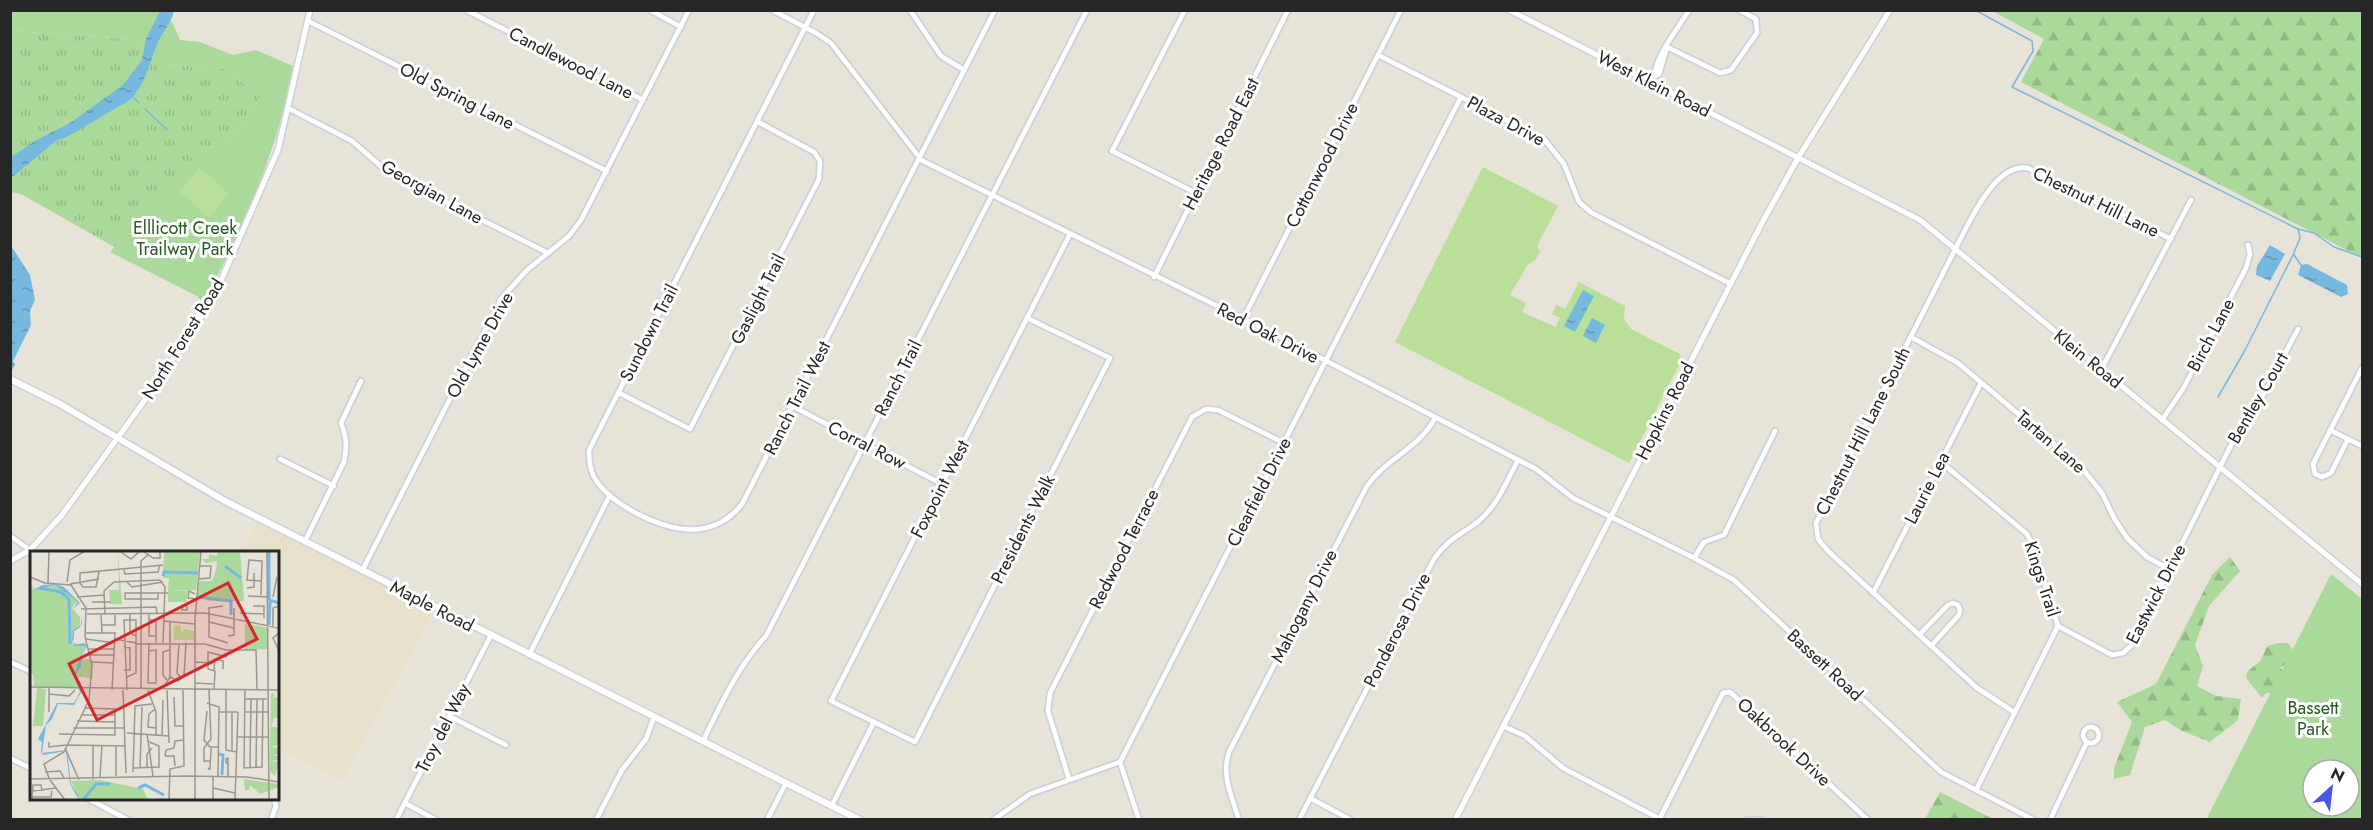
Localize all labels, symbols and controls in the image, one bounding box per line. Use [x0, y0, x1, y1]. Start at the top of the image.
street label: Candlewood Lane [504, 20, 638, 106]
street label: West Klein Road [1593, 44, 1715, 124]
street label: Old Spring Lane [395, 56, 519, 136]
street label: Heritage Road East [1176, 73, 1266, 215]
street label: Plaza Drive [1462, 90, 1550, 152]
street label: Cottonwood Drive [1279, 98, 1365, 232]
street label: Georgian Lane [376, 153, 488, 231]
street label: Chestnut Hill Lane [2028, 160, 2164, 244]
park label: Elllicott Creek Trailway Park [133, 215, 237, 262]
street label: Gaslight Trail [724, 249, 792, 349]
street label: North Forest Road [135, 273, 231, 405]
street label: Sundown Trail [613, 280, 685, 386]
street label: Old Lyme Drive [440, 287, 520, 403]
street label: Birch Lane [2181, 294, 2241, 376]
street label: Red Oak Drive [1213, 296, 1323, 370]
street label: Klein Road [2048, 323, 2128, 395]
street label: Ranch Trail [868, 335, 928, 421]
street label: Ranch Trail West [757, 336, 837, 460]
street label: Chestnut Hill Lane South [1809, 342, 1917, 520]
street label: Bentley Court [2221, 347, 2295, 449]
street label: Hopkins Road [1629, 358, 1701, 464]
street label: Tartan Lane [2011, 404, 2091, 480]
street label: Corral Row [823, 414, 911, 476]
street label: Clearfield Drive [1220, 433, 1298, 551]
street label: Foxpoint West [904, 435, 976, 542]
street label: Laurie Lea [1898, 447, 1956, 529]
street label: Presidents Walk [984, 470, 1062, 588]
street label: Redwood Terrace [1083, 484, 1165, 614]
street label: Kings Trail [2018, 538, 2066, 620]
street label: Eastwick Drive [2120, 540, 2192, 648]
street label: Mahogany Drive [1264, 545, 1344, 667]
inset map [30, 551, 279, 800]
street label: Ponderosa Drive [1357, 568, 1437, 692]
street label: Maple Road [385, 574, 479, 638]
street label: Bassett Road [1781, 623, 1869, 707]
street label: Troy del Way [409, 679, 477, 777]
street label: Oakbrook Drive [1731, 692, 1837, 792]
park label: Bassett Park [2287, 695, 2339, 742]
north arrow [2301, 758, 2361, 818]
text: N [2327, 762, 2348, 788]

